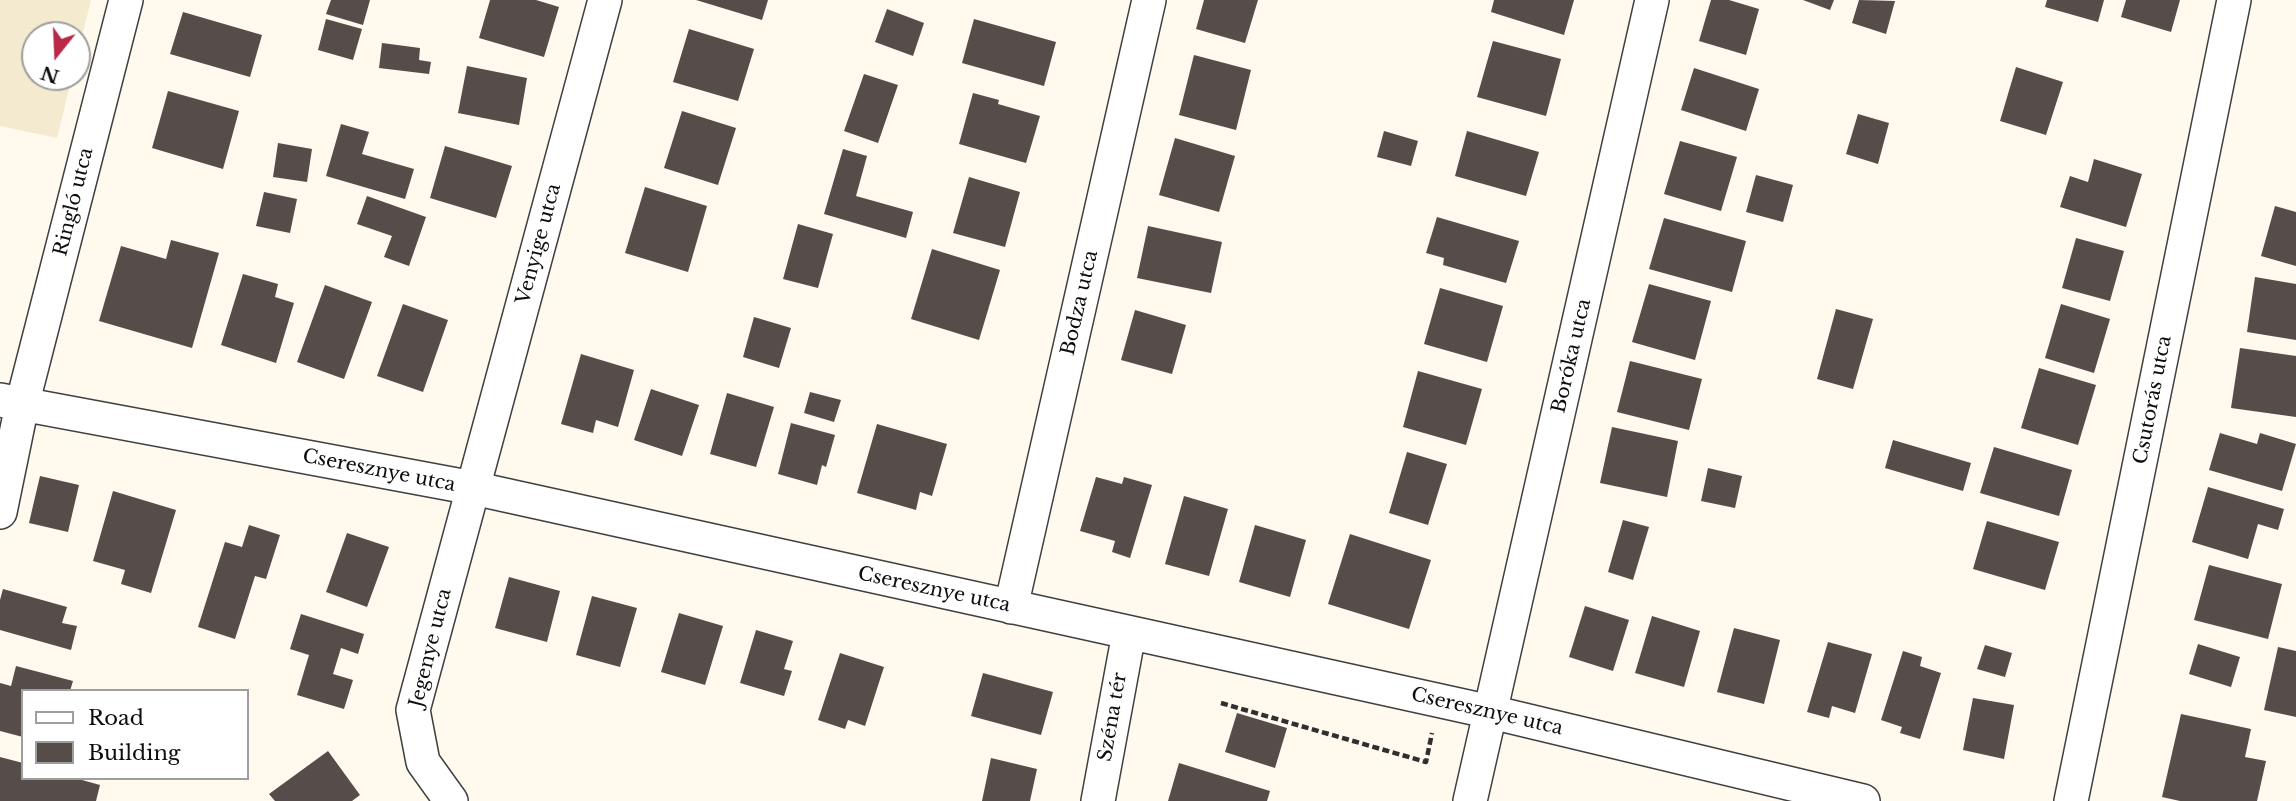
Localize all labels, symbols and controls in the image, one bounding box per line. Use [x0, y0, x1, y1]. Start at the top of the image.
north arrow [21, 21, 91, 91]
text: N [38, 61, 62, 88]
street label: Ringló utca [50, 146, 98, 258]
street label: Venyige utca [512, 181, 566, 307]
street label: Bodza utca [1057, 248, 1103, 358]
street label: Boróka utca [1548, 297, 1596, 415]
street label: Csutorás utca [2129, 334, 2177, 466]
street label: Cseresznye utca [301, 445, 457, 497]
street label: Cseresznye utca [856, 563, 1012, 617]
street label: Jegenye utca [405, 586, 457, 710]
street label: Széna tér [1094, 671, 1132, 763]
street label: Cseresznye utca [1409, 683, 1565, 741]
legend [21, 689, 248, 780]
text: Road [88, 705, 144, 731]
text: Building [88, 740, 180, 766]

